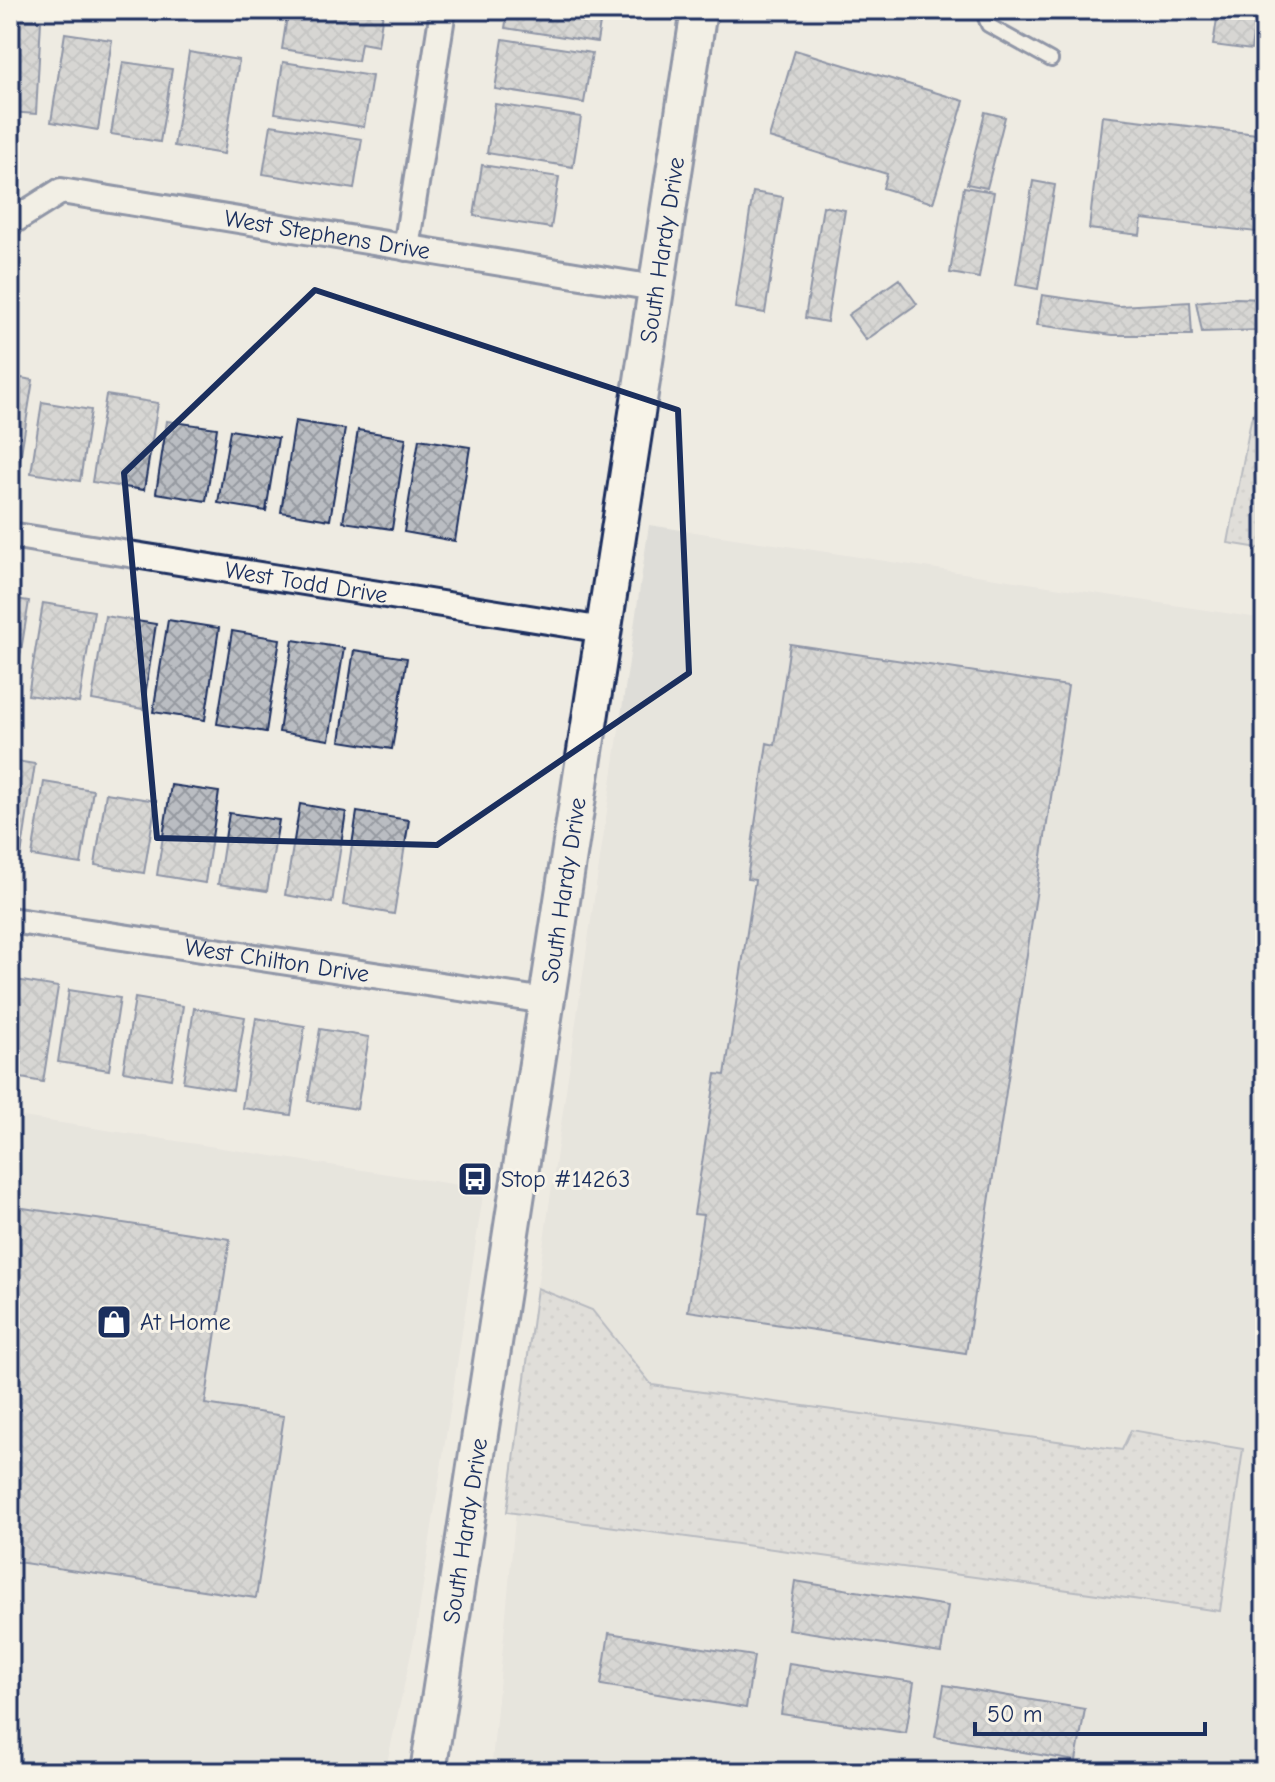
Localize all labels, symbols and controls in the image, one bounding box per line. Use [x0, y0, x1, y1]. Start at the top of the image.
street label: South Hardy Drive [634, 155, 690, 345]
street label: West Stephens Drive [222, 204, 432, 265]
street label: West Todd Drive [223, 556, 390, 609]
street label: South Hardy Drive [535, 795, 592, 985]
street label: West Chilton Drive [183, 933, 371, 988]
bus stop icon: Stop #14263 [456, 1160, 494, 1198]
place label: Stop #14263 [501, 1165, 630, 1193]
shop icon: At Home [95, 1303, 133, 1341]
place label: At Home [140, 1308, 231, 1336]
street label: South Hardy Drive [437, 1436, 493, 1626]
scale bar [975, 1686, 1205, 1736]
text: 50 m [987, 1700, 1043, 1728]

